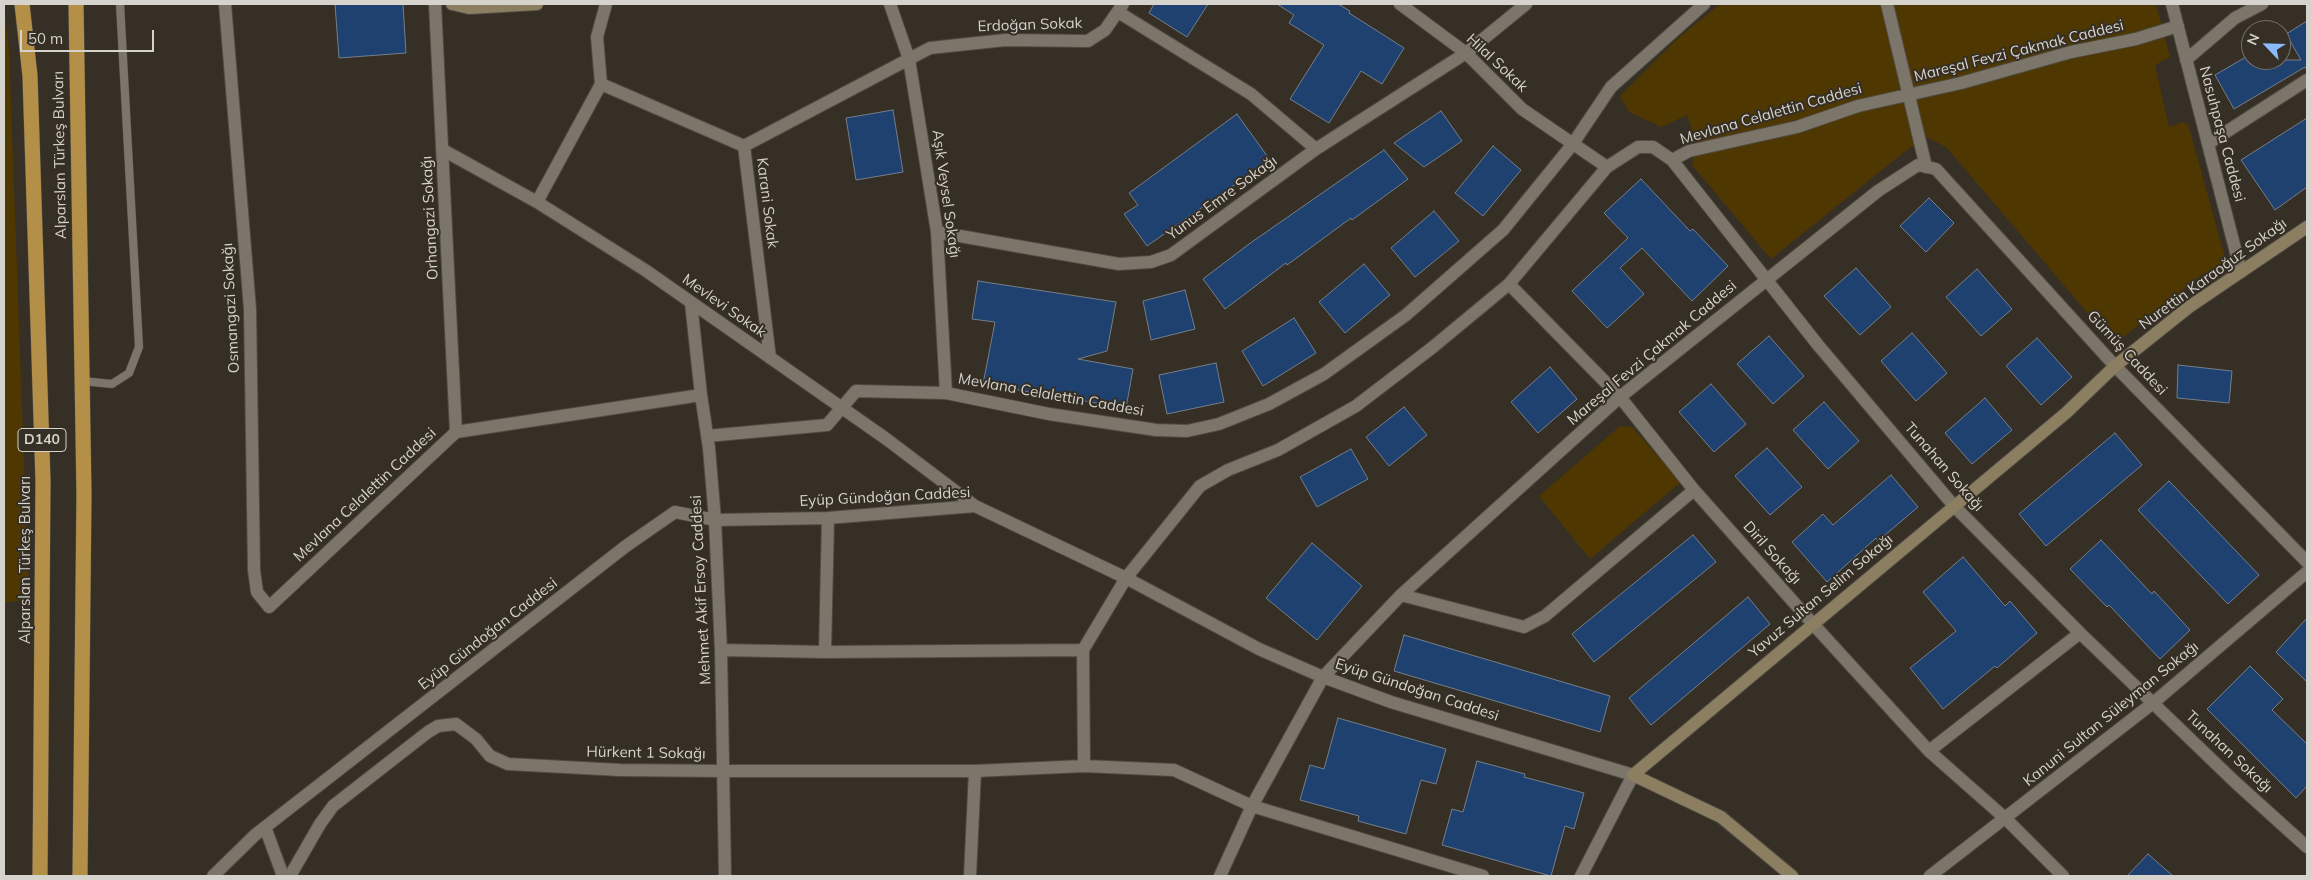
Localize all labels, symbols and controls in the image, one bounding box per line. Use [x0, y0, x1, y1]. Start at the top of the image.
street label: Erdoğan Sokak [977, 14, 1083, 36]
street label: Mareşal Fevzi Çakmak Caddesi [1912, 16, 2126, 86]
scale bar [22, 20, 156, 52]
north arrow [2241, 20, 2291, 70]
text: 50 m [28, 29, 63, 48]
street label: Hilal Sokak [1463, 30, 1531, 96]
text: N [2243, 31, 2264, 48]
street label: Nasuhpaşa Caddesi [2195, 64, 2249, 204]
street label: Alparslan Türkeş Bulvarı [50, 71, 70, 239]
street label: Mevlana Celalettin Caddesi [1678, 79, 1864, 149]
street label: Aşık Veysel Sokağı [928, 129, 964, 259]
street label: Yunus Emre Sokağı [1163, 152, 1281, 244]
street label: Orhangazi Sokağı [418, 156, 442, 280]
street label: Karani Sokak [752, 157, 782, 249]
street label: Nurettin Karaoğuz Sokağı [2136, 214, 2290, 334]
street label: Osmangazi Sokağı [219, 242, 243, 374]
street label: Mevlevi Sokak [679, 270, 769, 342]
street label: Mareşal Fevzi Çakmak Caddesi [1564, 277, 1740, 429]
street label: Gümüş Caddesi [2083, 307, 2171, 399]
street label: Mevlana Celalettin Caddesi [957, 370, 1145, 420]
street label: Tunahan Sokağı [1900, 419, 1988, 515]
street label: Mevlana Celalettin Caddesi [290, 424, 440, 566]
road number: D140 [18, 428, 66, 452]
street label: Alparslan Türkeş Bulvarı [16, 476, 34, 644]
street label: Eyüp Gündoğan Caddesi [799, 484, 971, 510]
street label: Mehmet Akif Ersoy Caddesi [687, 495, 715, 685]
street label: Diril Sokağı [1739, 518, 1805, 588]
street label: Yavuz Sultan Selim Sokağı [1745, 530, 1897, 662]
street label: Eyüp Gündoğan Caddesi [415, 574, 561, 694]
street label: Kanuni Sultan Süleyman Sokağı [2020, 638, 2202, 790]
street label: Eyüp Gündoğan Caddesi [1333, 655, 1501, 725]
street label: Tunahan Sokağı [2182, 707, 2276, 797]
street label: Hürkent 1 Sokağı [586, 743, 706, 763]

